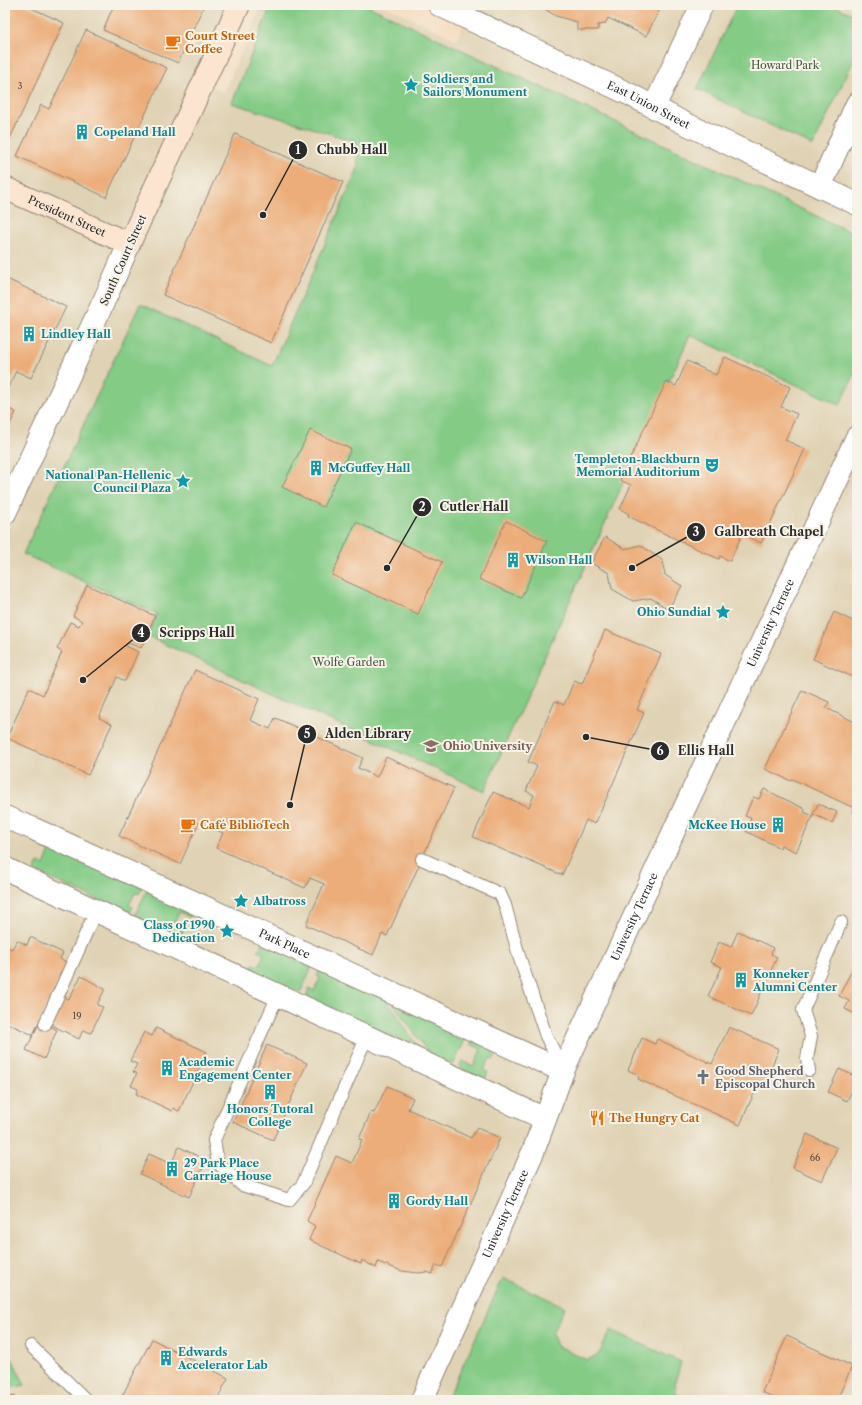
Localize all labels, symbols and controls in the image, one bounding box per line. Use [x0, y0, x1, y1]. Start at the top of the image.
place label: Court Street Coffee [185, 29, 256, 56]
cafe icon: Court Street Coffee [164, 33, 182, 51]
park label: Howard Park [751, 58, 820, 72]
place label: Soldiers and Sailors Monument [423, 72, 528, 99]
place icon: Soldiers and Sailors Monument [402, 76, 420, 94]
street label: East Union Street [605, 78, 692, 132]
house number: 3 [18, 80, 23, 91]
building icon: Copeland Hall [73, 123, 91, 141]
place label: Copeland Hall [94, 125, 176, 139]
callout: Chubb Hall [288, 138, 395, 162]
text: 1 [295, 142, 301, 157]
text: Chubb Hall [317, 142, 387, 157]
street label: President Street [26, 192, 108, 240]
street label: South Court Street [97, 212, 149, 308]
building icon: Lindley Hall [20, 325, 38, 343]
place label: Lindley Hall [41, 327, 111, 341]
place label: Templeton-Blackburn Memorial Auditorium [574, 452, 700, 479]
theatre icon: Templeton-Blackburn Memorial Auditorium [703, 456, 721, 474]
building icon: McGuffey Hall [307, 459, 325, 477]
place label: McGuffey Hall [328, 461, 410, 475]
place label: National Pan-Hellenic Council Plaza [45, 468, 172, 495]
place icon: National Pan-Hellenic Council Plaza [174, 472, 192, 490]
callout: Cutler Hall [412, 495, 517, 519]
text: 2 [418, 499, 426, 514]
text: Cutler Hall [440, 499, 508, 514]
callout: Galbreath Chapel [686, 520, 831, 544]
text: 3 [693, 524, 700, 539]
text: Galbreath Chapel [714, 524, 824, 539]
building icon: Wilson Hall [504, 551, 522, 569]
place label: Wilson Hall [524, 553, 593, 567]
street label: University Terrace [744, 577, 797, 669]
place icon: Ohio Sundial [714, 603, 732, 621]
place label: Ohio Sundial [637, 605, 711, 619]
callout: Scripps Hall [131, 621, 243, 645]
text: 4 [137, 625, 145, 640]
text: Scripps Hall [159, 625, 235, 640]
park label: Wolfe Garden [312, 655, 386, 669]
callout: Alden Library [297, 722, 419, 746]
text: 5 [304, 726, 311, 741]
text: Alden Library [324, 726, 412, 741]
school or university icon: Ohio University [422, 737, 440, 755]
place label: Ohio University [443, 739, 532, 753]
callout: Ellis Hall [650, 739, 742, 763]
text: 6 [656, 743, 664, 758]
text: Ellis Hall [678, 743, 734, 758]
cafe icon: Café BiblioTech [179, 816, 197, 834]
building icon: McKee House [769, 816, 787, 834]
place label: Café BiblioTech [200, 818, 290, 832]
place label: McKee House [688, 818, 766, 832]
street label: University Terrace [608, 870, 661, 963]
place icon: Albatross [232, 892, 250, 910]
place label: Albatross [252, 894, 306, 908]
place label: Class of 1990 Dedication [144, 918, 215, 945]
place icon: Class of 1990 Dedication [218, 922, 236, 940]
street label: Park Place [257, 926, 313, 961]
place label: Konneker Alumni Center [752, 967, 838, 994]
building icon: Konneker Alumni Center [732, 971, 750, 989]
house number: 19 [72, 1010, 82, 1021]
place label: Academic Engagement Center [178, 1055, 292, 1082]
building icon: Academic Engagement Center [158, 1059, 176, 1077]
place label: Good Shepherd Episcopal Church [715, 1064, 816, 1091]
church icon: Good Shepherd Episcopal Church [694, 1068, 712, 1086]
building icon: Honors Tutoral College [261, 1083, 279, 1101]
place label: Honors Tutoral College [227, 1102, 313, 1129]
restaurant icon: The Hungry Cat [588, 1109, 606, 1127]
place label: The Hungry Cat [609, 1111, 700, 1125]
house number: 66 [810, 1152, 820, 1163]
place label: 29 Park Place Carriage House [184, 1156, 272, 1183]
building icon: 29 Park Place Carriage House [163, 1160, 181, 1178]
street label: University Terrace [479, 1167, 531, 1260]
building icon: Gordy Hall [385, 1192, 403, 1210]
place label: Gordy Hall [406, 1194, 468, 1208]
place label: Edwards Accelerator Lab [177, 1345, 268, 1372]
building icon: Edwards Accelerator Lab [157, 1349, 175, 1367]

